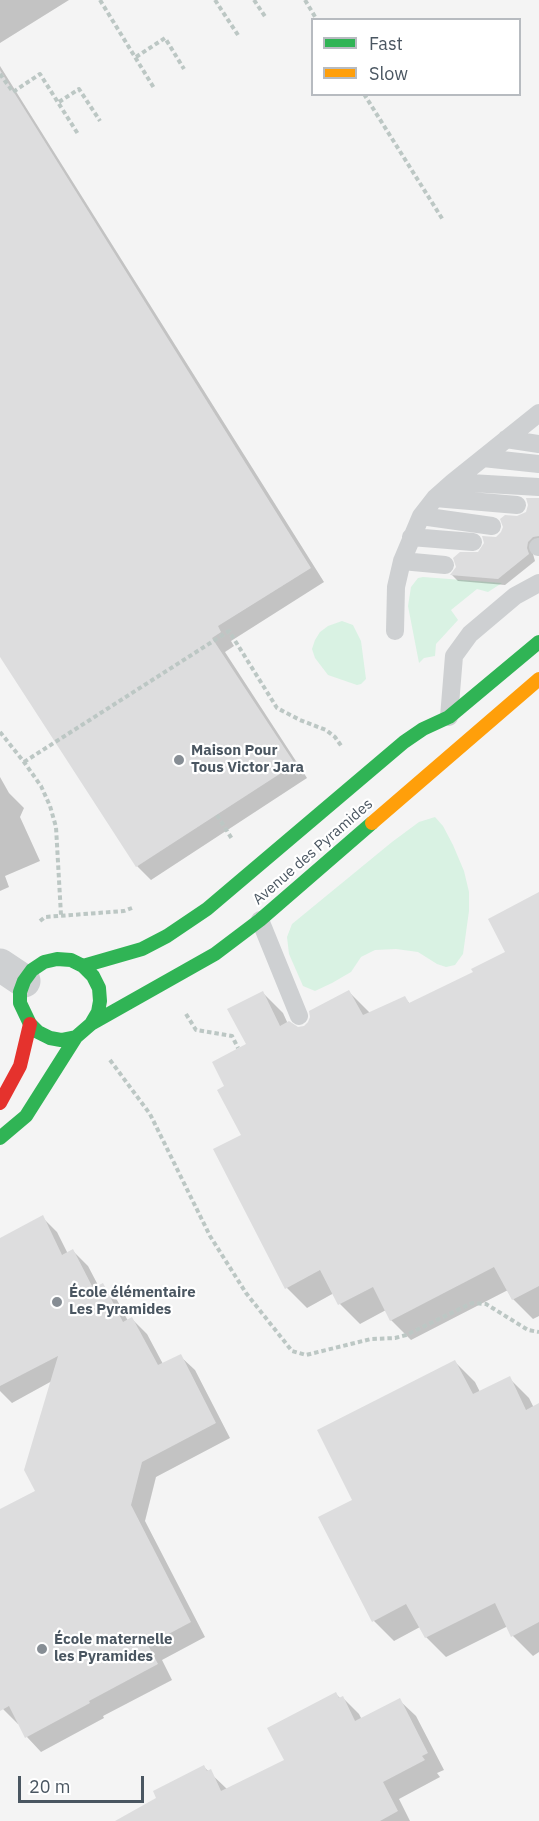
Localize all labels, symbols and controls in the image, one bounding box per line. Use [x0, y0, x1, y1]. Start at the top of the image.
legend [311, 18, 521, 96]
text: Fast [369, 32, 403, 55]
text: Slow [369, 62, 408, 85]
place label: Maison Pour Tous Victor Jara [191, 742, 304, 777]
marker: Maison Pour Tous Victor Jara [172, 753, 186, 767]
street label: Avenue des Pyramides [250, 795, 376, 909]
place label: École élémentaire Les Pyramides [69, 1284, 196, 1319]
marker: École élémentaire Les Pyramides [50, 1295, 64, 1309]
place label: École maternelle les Pyramides [54, 1631, 172, 1666]
marker: École maternelle les Pyramides [35, 1642, 49, 1656]
scale bar [21, 1764, 147, 1802]
text: 20 m [29, 1775, 71, 1798]

